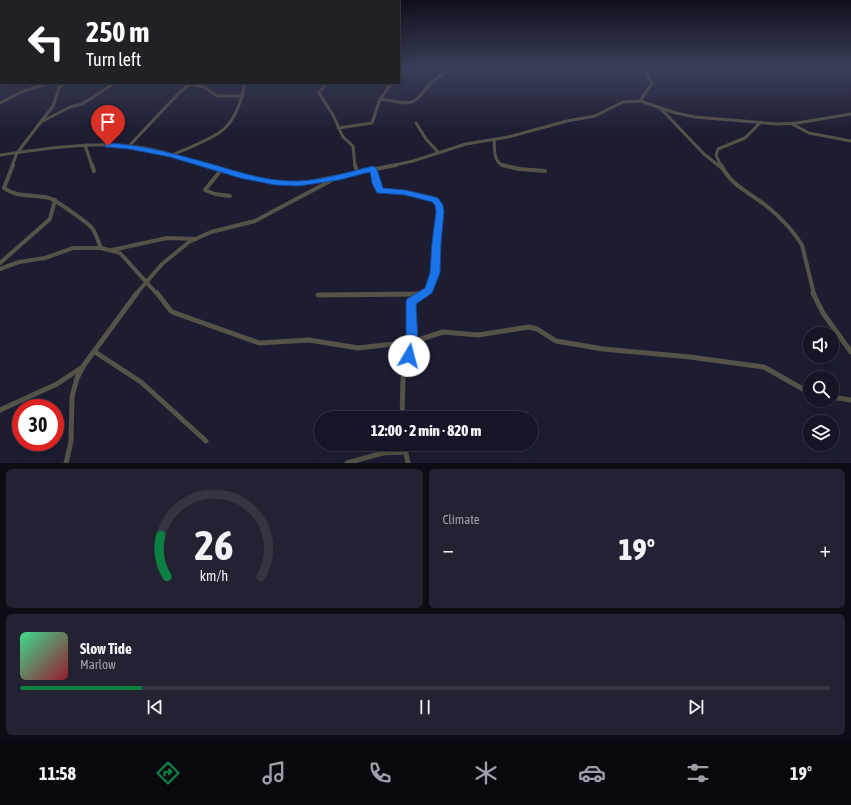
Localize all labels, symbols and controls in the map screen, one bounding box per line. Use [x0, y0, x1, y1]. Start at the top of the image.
icon: left [20, 16, 72, 68]
text: 250 m [86, 16, 149, 48]
text: Turn left [86, 49, 141, 70]
pin [91, 105, 125, 146]
icon: arrive [97, 111, 119, 133]
map controls [803, 327, 839, 451]
button: sound [803, 327, 839, 363]
position arrow [388, 335, 430, 377]
button: search [803, 371, 839, 407]
speed limit sign: 30 [12, 399, 64, 451]
button: layers [803, 415, 839, 451]
text: 12:00 · 2 min · 820 m [371, 422, 481, 439]
text: Climate [443, 512, 480, 527]
text: 26 [195, 520, 234, 568]
text: 19° [619, 532, 655, 566]
text: − [443, 536, 454, 562]
text: + [820, 536, 831, 562]
text: km/h [200, 567, 228, 583]
text: Slow Tide [80, 640, 132, 657]
text: Marlow [80, 657, 116, 672]
icon: previous [144, 696, 166, 718]
icon: pause [414, 696, 436, 718]
icon: next [685, 696, 707, 718]
icon: directions [154, 759, 182, 787]
icon: music [260, 759, 288, 787]
icon: phone [366, 759, 394, 787]
icon: climate [472, 759, 500, 787]
icon: car [578, 759, 606, 787]
icon: filters [684, 759, 712, 787]
text: 11:58 [39, 763, 76, 784]
text: 19° [790, 763, 812, 784]

